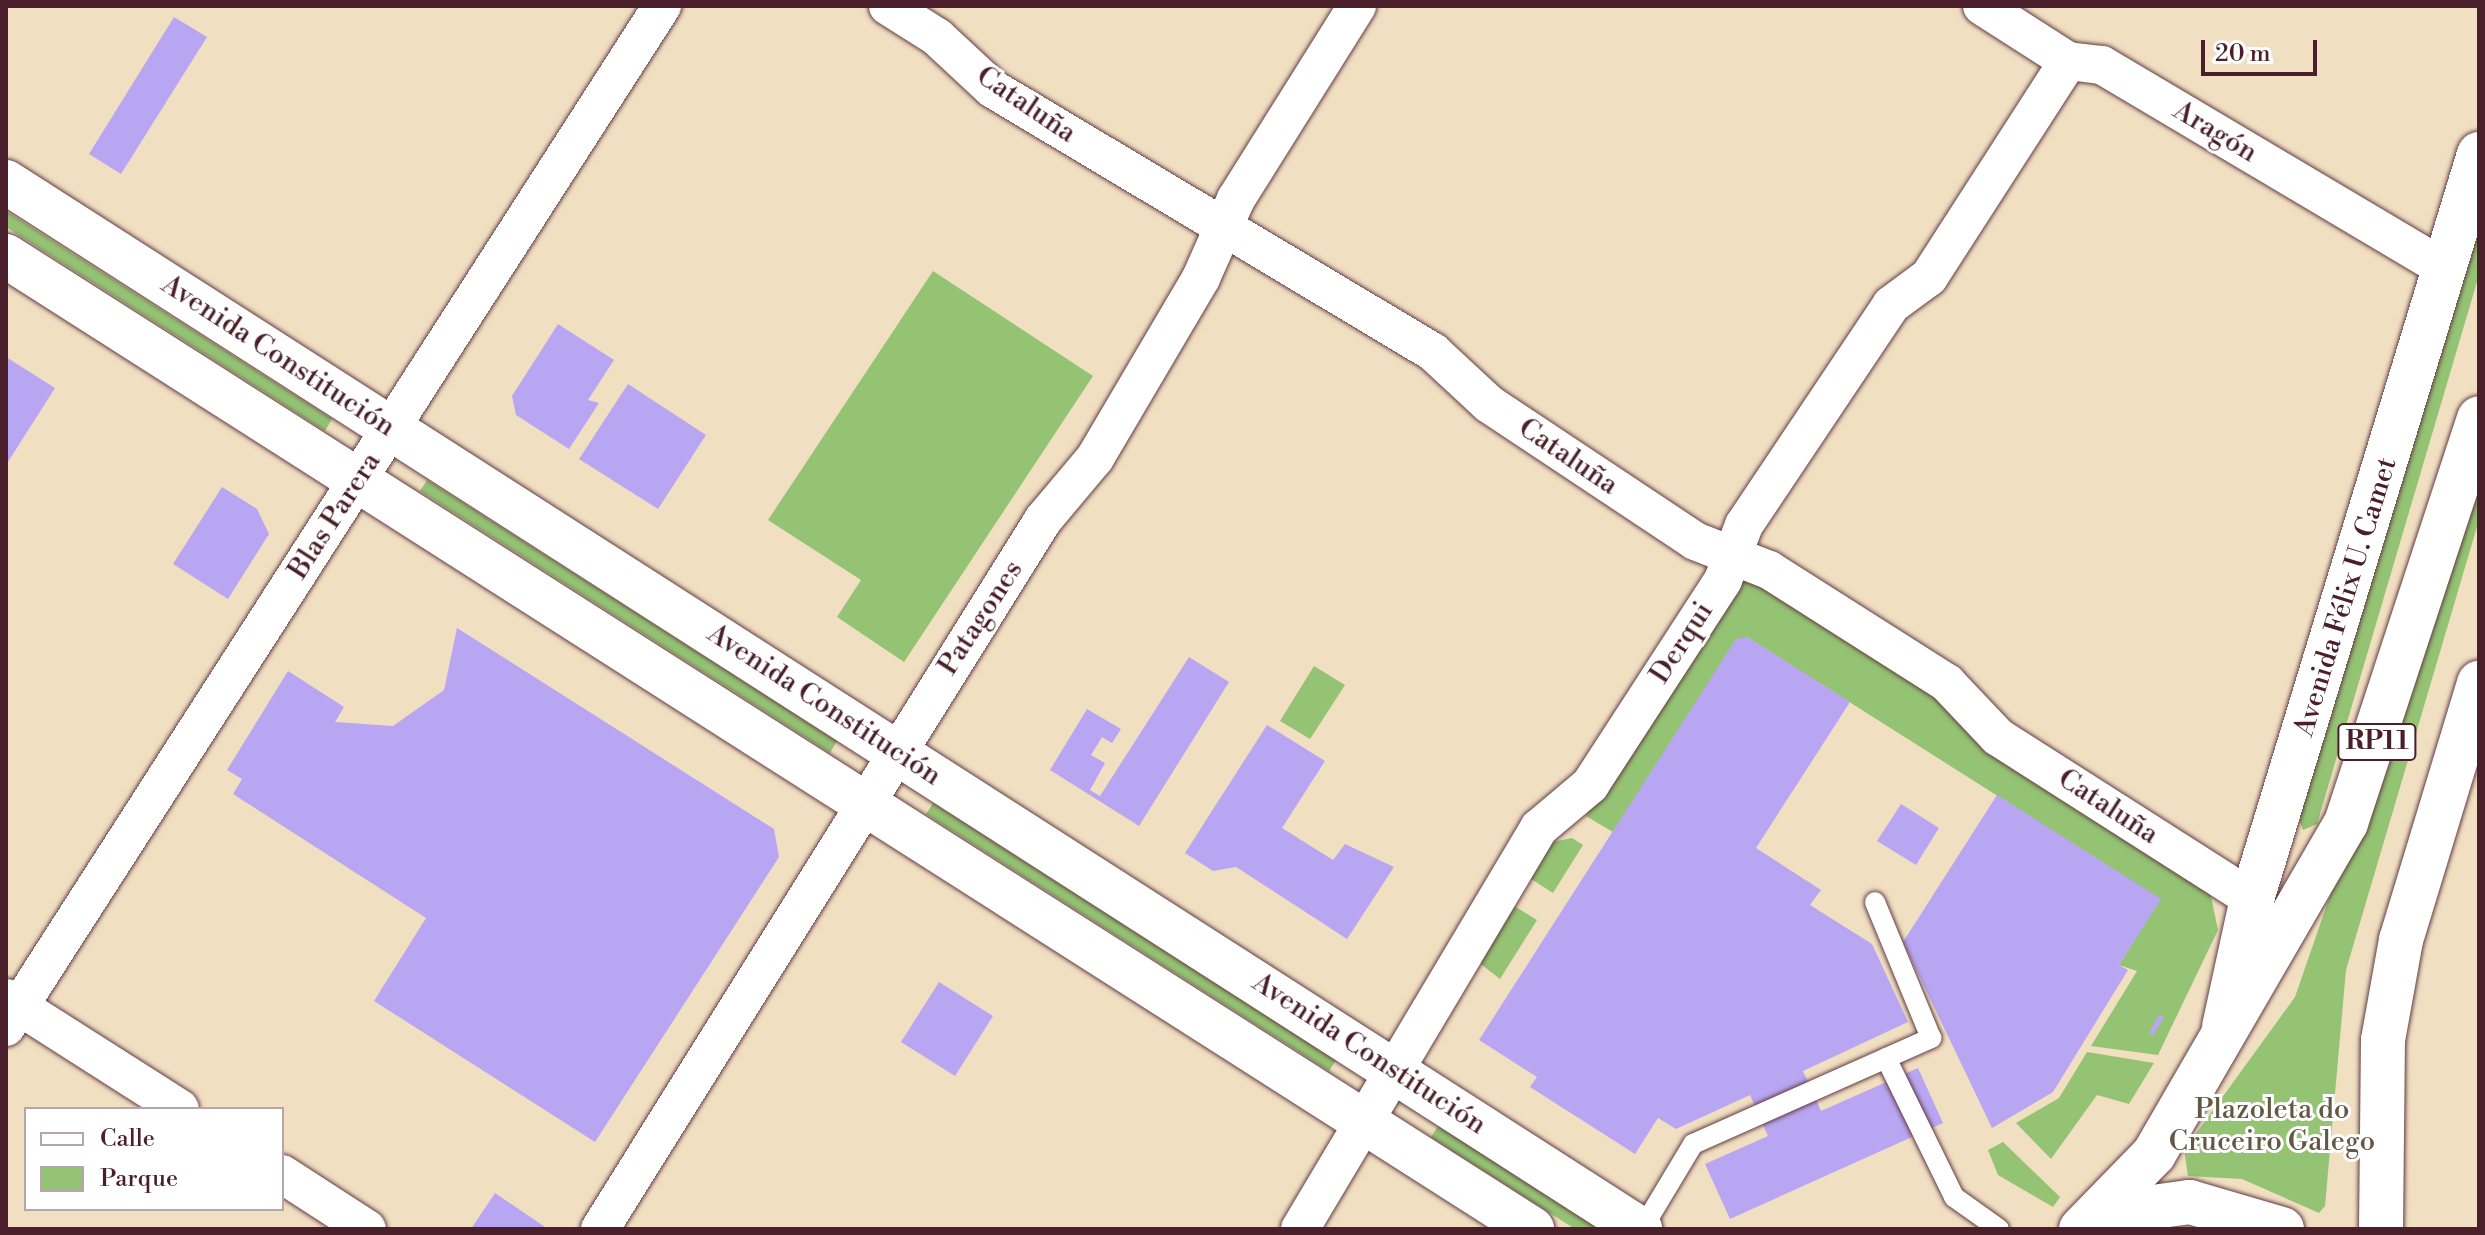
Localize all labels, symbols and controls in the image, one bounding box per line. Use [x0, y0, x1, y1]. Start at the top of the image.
scale bar [2205, 24, 2321, 74]
text: 20 m [2215, 39, 2271, 69]
street label: Cataluña [970, 59, 1082, 151]
street label: Aragón [2167, 94, 2263, 170]
street label: Avenida Constitución [155, 268, 401, 444]
street label: Cataluña [1512, 411, 1624, 503]
street label: Blas Parera [282, 446, 388, 586]
street label: Avenida Félix U. Camet [2288, 453, 2404, 741]
street label: Patagones [932, 554, 1030, 682]
street label: Derqui [1643, 596, 1721, 690]
street label: Avenida Constitución [701, 617, 947, 793]
road number: RP11 [2337, 720, 2417, 764]
street label: Cataluña [2051, 762, 2165, 852]
street label: Avenida Constitución [1246, 966, 1492, 1142]
park label: Plazoleta do Cruceiro Galego [2169, 1093, 2375, 1159]
legend [24, 1107, 284, 1211]
text: Calle [100, 1124, 155, 1154]
text: Parque [100, 1164, 178, 1194]

